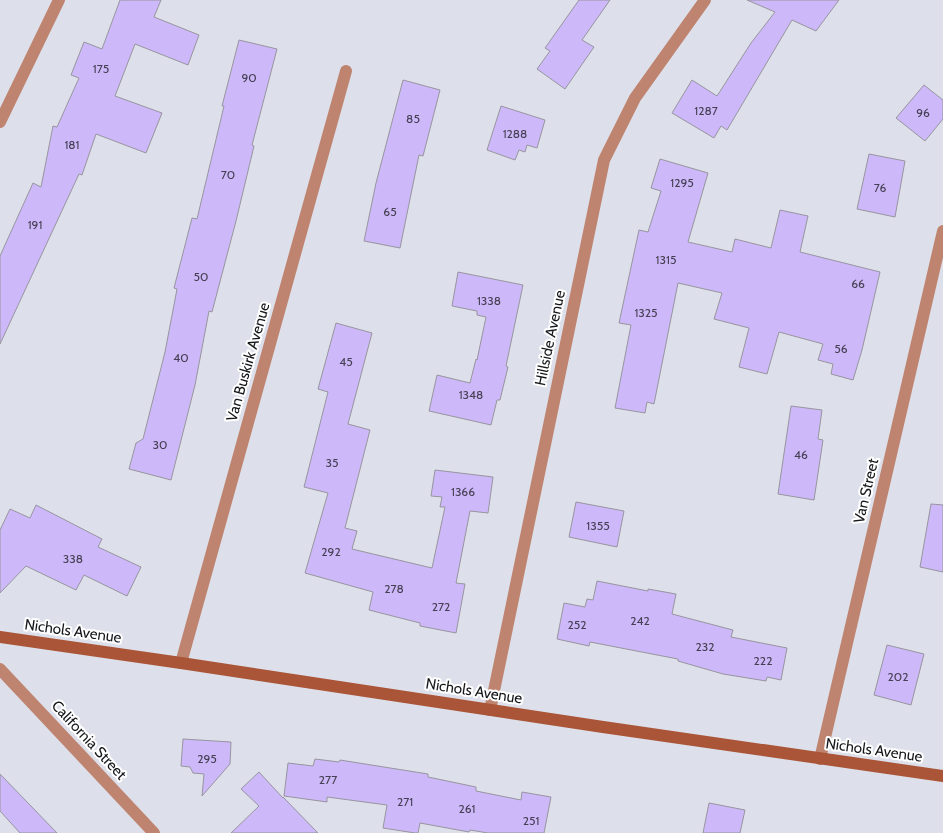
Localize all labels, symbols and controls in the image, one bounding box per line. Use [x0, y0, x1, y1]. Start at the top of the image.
house number: 175 [93, 61, 109, 76]
house number: 90 [241, 70, 257, 85]
house number: 1287 [694, 103, 718, 118]
house number: 96 [916, 105, 930, 120]
house number: 85 [406, 111, 420, 126]
house number: 1288 [503, 126, 527, 141]
house number: 181 [64, 137, 80, 152]
house number: 70 [221, 167, 235, 182]
house number: 1295 [670, 175, 694, 190]
house number: 76 [874, 180, 886, 195]
house number: 65 [383, 204, 397, 219]
house number: 191 [28, 217, 42, 232]
house number: 1315 [656, 252, 676, 267]
house number: 50 [194, 269, 208, 284]
house number: 66 [851, 276, 865, 291]
street label: Hillside Avenue [531, 288, 569, 387]
house number: 1338 [477, 293, 501, 308]
street label: Van Buskirk Avenue [222, 300, 274, 423]
house number: 1325 [634, 305, 658, 320]
house number: 56 [834, 341, 848, 356]
house number: 40 [173, 350, 189, 365]
house number: 45 [339, 354, 353, 369]
house number: 1348 [459, 387, 483, 402]
house number: 30 [153, 437, 167, 452]
house number: 46 [794, 447, 808, 462]
house number: 35 [326, 455, 338, 470]
street label: Van Street [850, 457, 882, 525]
house number: 1366 [451, 484, 475, 499]
house number: 1355 [586, 518, 610, 533]
house number: 292 [321, 544, 341, 559]
house number: 338 [63, 551, 83, 566]
house number: 278 [384, 581, 404, 596]
house number: 272 [432, 599, 450, 614]
house number: 242 [630, 613, 650, 628]
street label: Nichols Avenue [23, 615, 123, 647]
house number: 252 [567, 617, 587, 632]
house number: 232 [695, 639, 715, 654]
house number: 222 [754, 653, 772, 668]
house number: 202 [888, 669, 908, 684]
street label: Nichols Avenue [424, 674, 524, 708]
street label: California Street [48, 697, 130, 783]
street label: Nichols Avenue [824, 734, 924, 766]
house number: 295 [197, 751, 217, 766]
house number: 277 [319, 772, 337, 787]
house number: 271 [397, 794, 413, 809]
house number: 261 [459, 801, 475, 816]
house number: 251 [523, 813, 539, 828]

